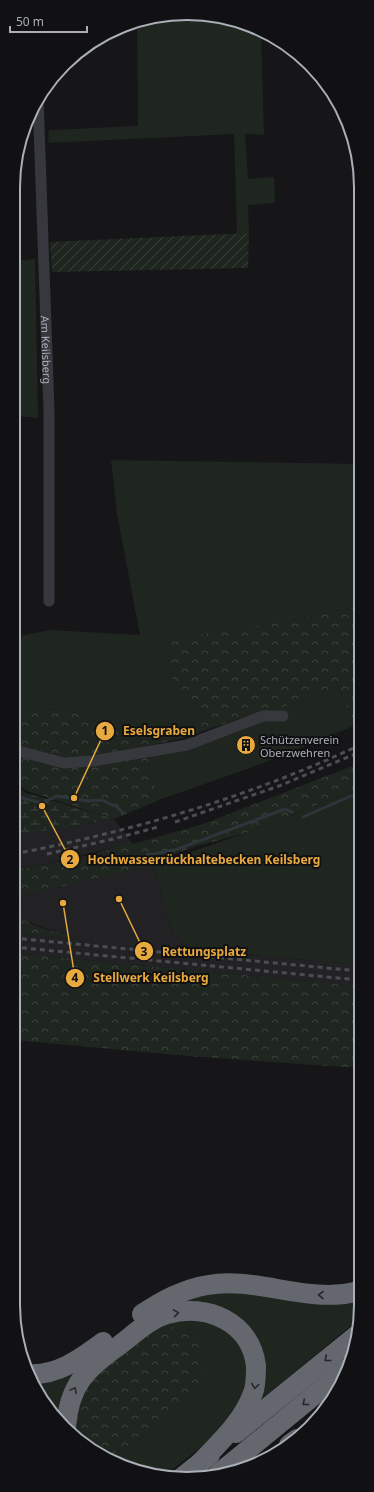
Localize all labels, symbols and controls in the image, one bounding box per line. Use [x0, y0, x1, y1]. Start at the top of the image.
scale bar [10, 8, 87, 34]
text: 50 m [16, 13, 44, 30]
street label: Am Keilsberg [38, 315, 56, 384]
callout: Eselsgraben [95, 719, 203, 743]
text: 1 [102, 722, 108, 739]
text: Eselsgraben [123, 722, 195, 739]
place label: Schützenverein Oberzwehren [260, 732, 339, 760]
building icon: Schützenverein Oberzwehren [235, 734, 257, 756]
callout: Hochwasserrückhaltebecken Keilsberg [60, 847, 329, 871]
text: 2 [67, 851, 74, 868]
text: Hochwasserrückhaltebecken Keilsberg [88, 851, 320, 868]
callout: Rettungsplatz [134, 939, 254, 963]
text: 3 [141, 943, 148, 960]
text: Rettungsplatz [162, 943, 246, 960]
callout: Stellwerk Keilsberg [65, 966, 217, 990]
text: 4 [72, 969, 79, 986]
text: Stellwerk Keilsberg [93, 969, 209, 986]
one-way arrow [318, 1291, 324, 1299]
one-way arrow [172, 1309, 179, 1317]
one-way arrow [325, 1355, 332, 1362]
one-way arrow [250, 1383, 259, 1389]
one-way arrow [70, 1386, 77, 1394]
one-way arrow [302, 1398, 309, 1405]

